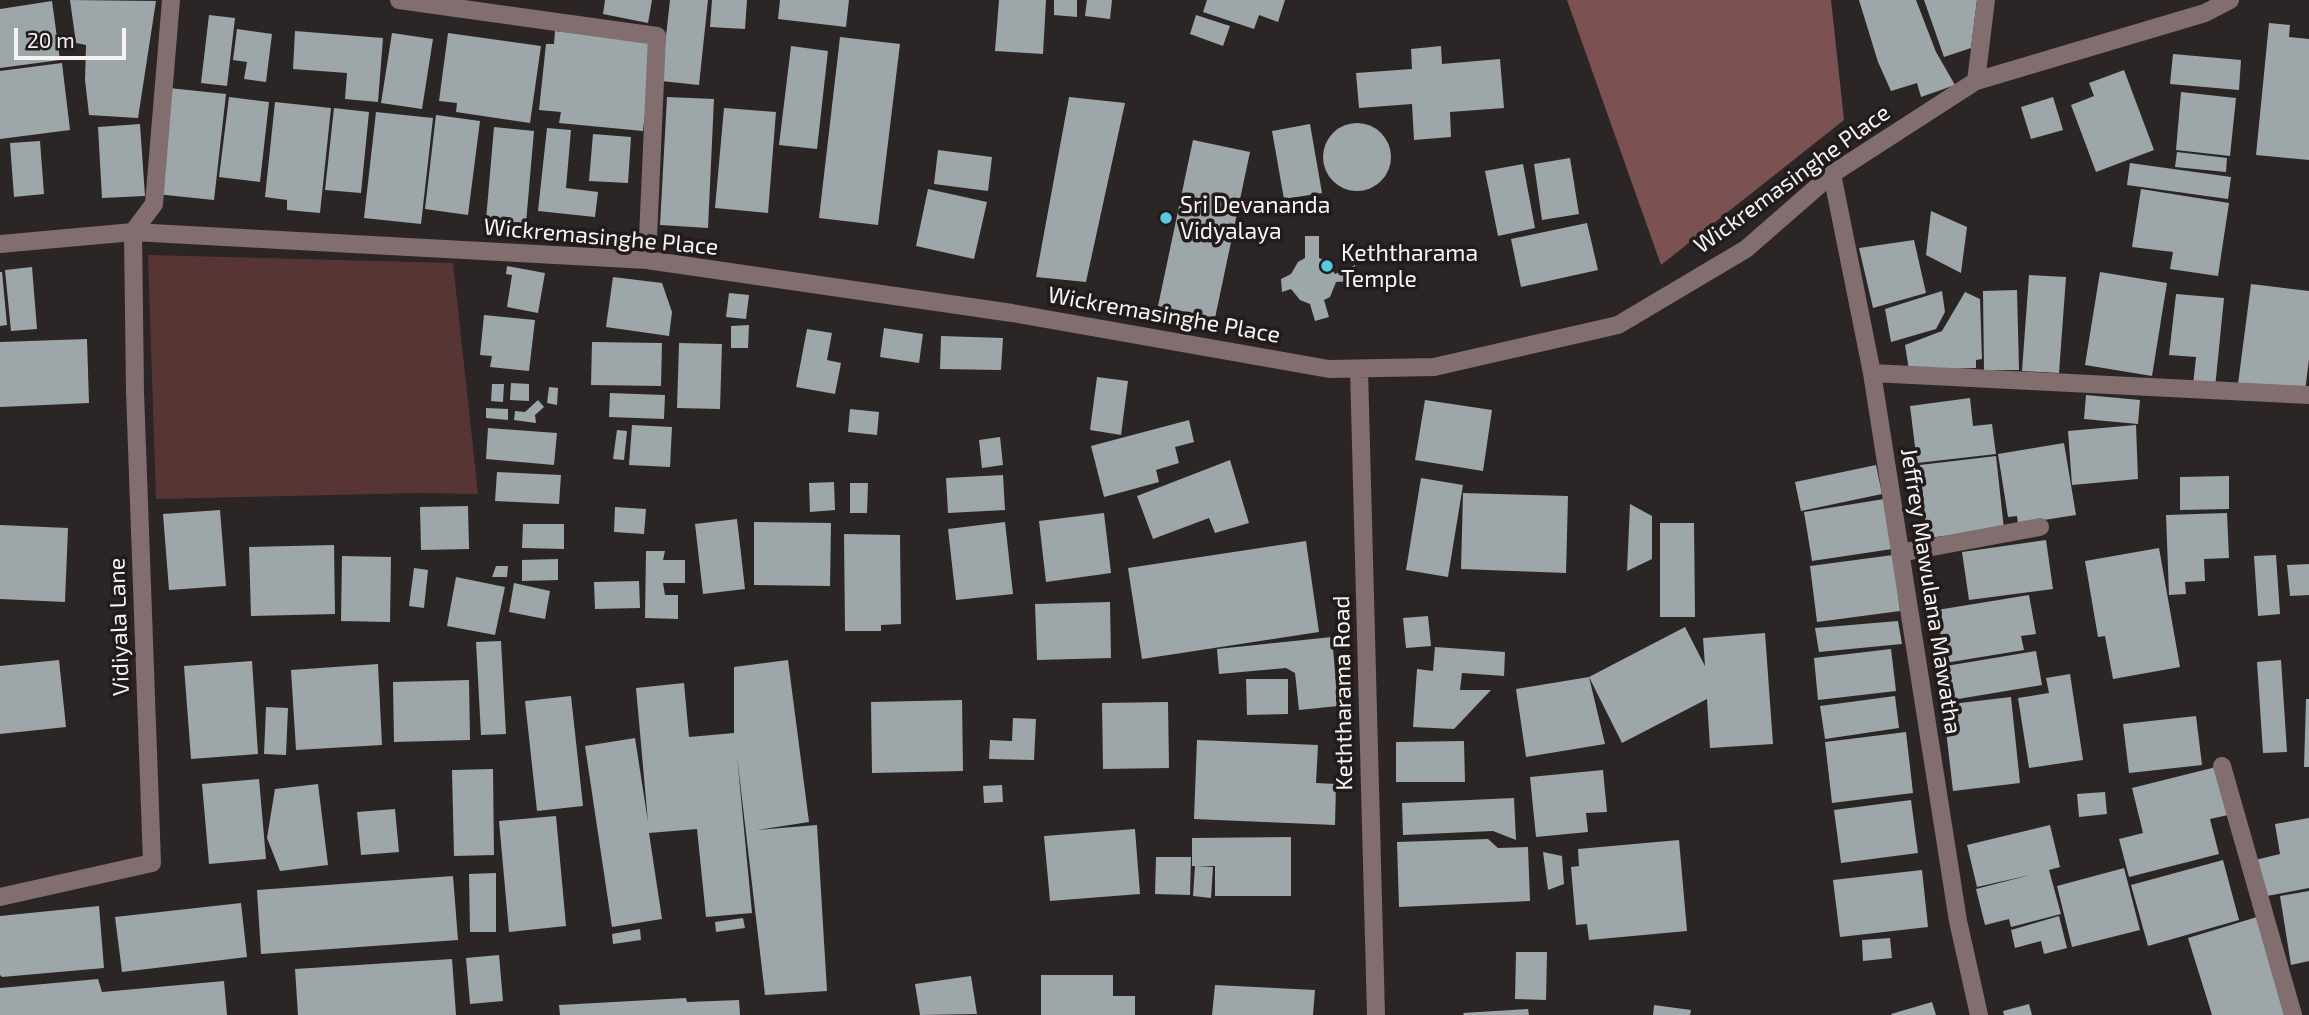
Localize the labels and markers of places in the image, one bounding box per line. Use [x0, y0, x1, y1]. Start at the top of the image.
place label: Sri Devananda Vidyalaya [1180, 191, 1330, 245]
marker: Sri Devananda Vidyalaya [1158, 210, 1174, 226]
place label: Keththarama Temple [1341, 239, 1478, 293]
marker: Keththarama Temple [1319, 258, 1335, 274]

